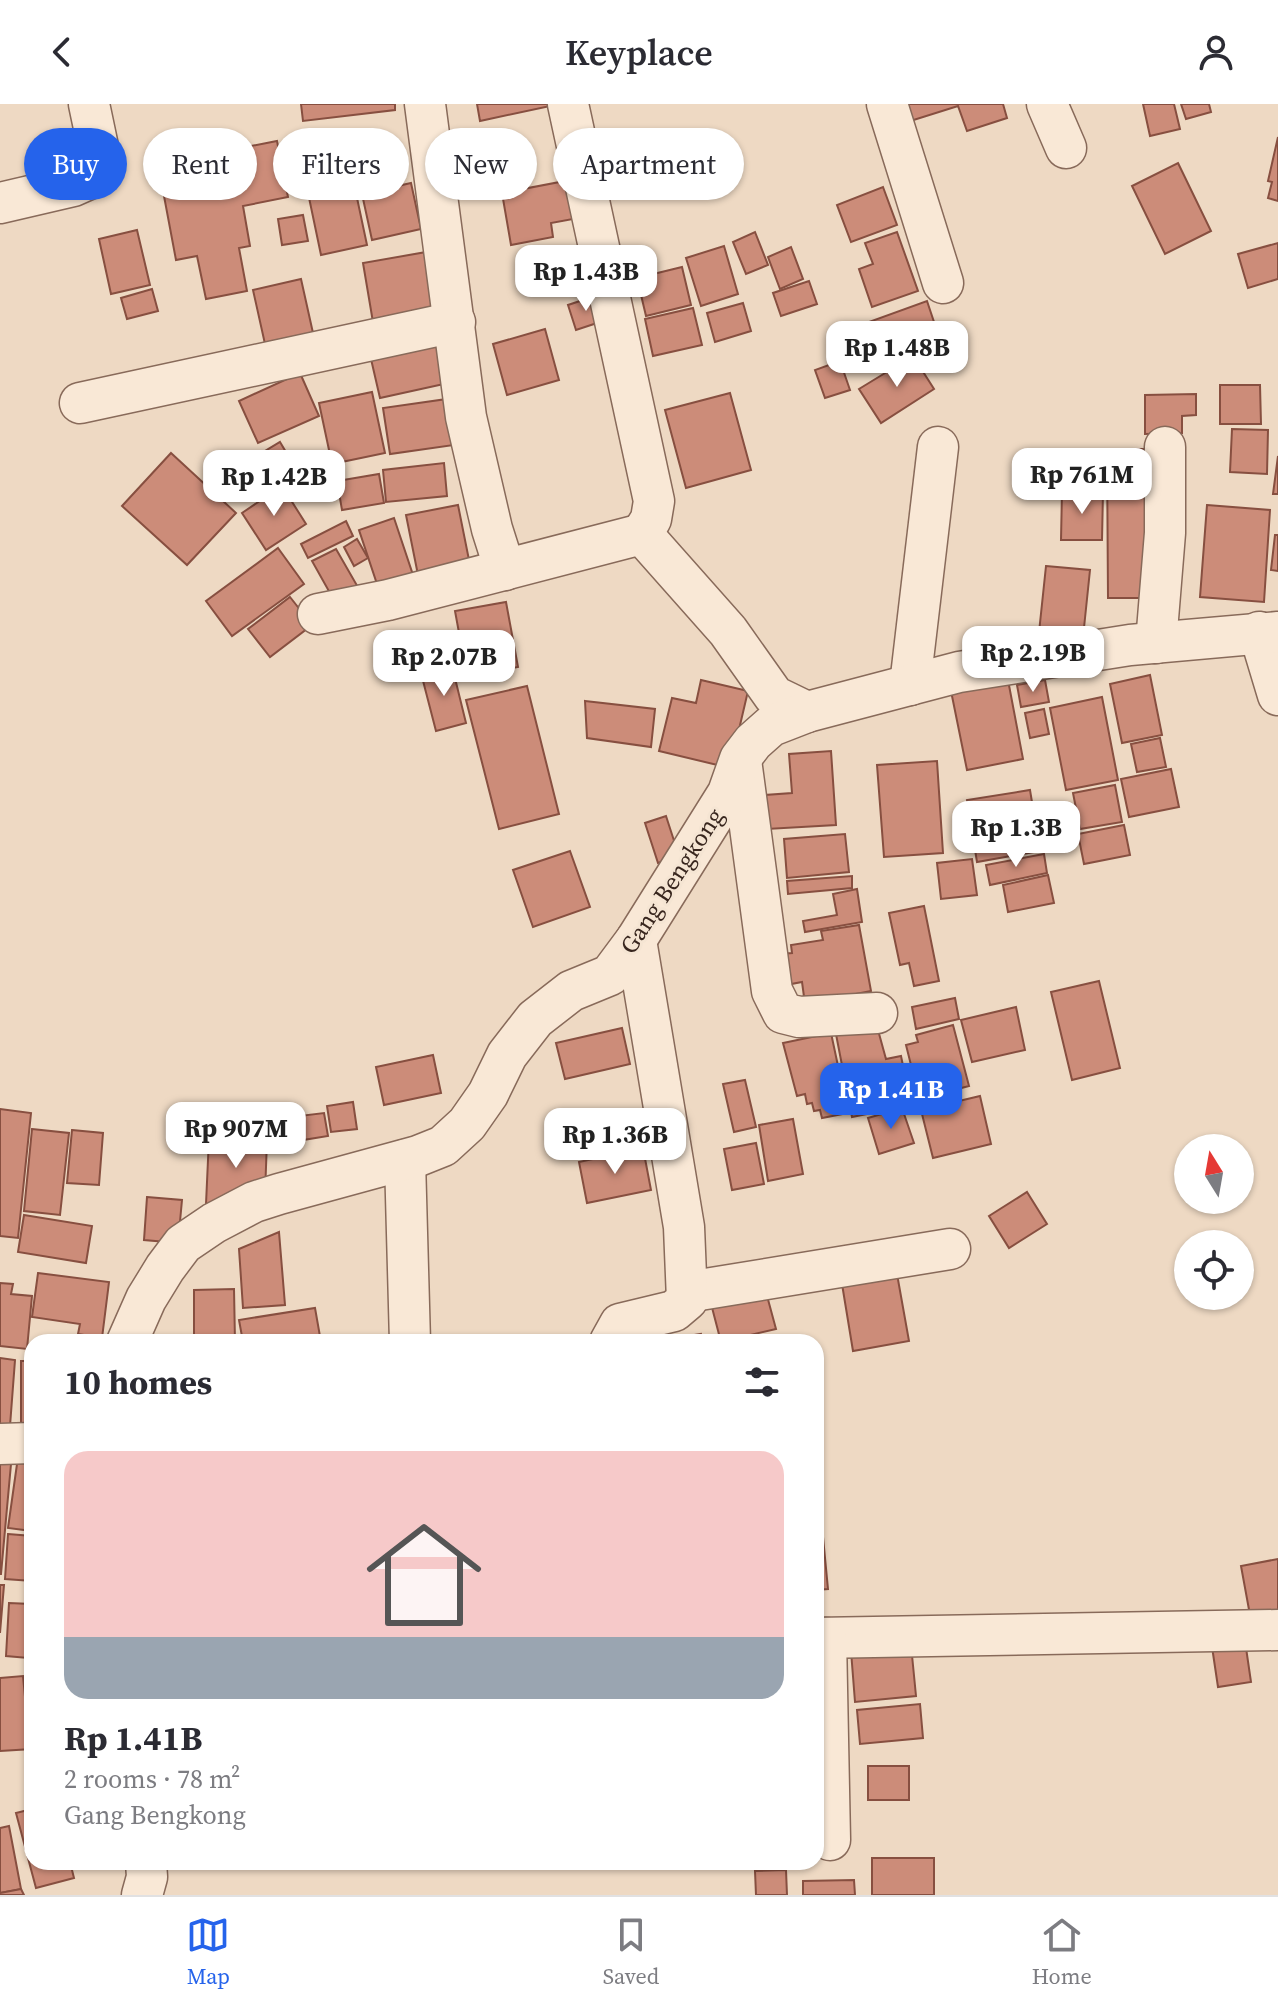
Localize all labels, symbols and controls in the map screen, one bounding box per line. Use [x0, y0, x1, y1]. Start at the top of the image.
text: Keyplace [565, 28, 713, 77]
icon: back [40, 30, 84, 74]
icon: person [1194, 30, 1238, 74]
chip: Buy [24, 128, 127, 200]
chip: Rent [143, 128, 257, 200]
chip: Filters [273, 128, 409, 200]
chip: New [425, 128, 537, 200]
chip: Apartment [553, 128, 744, 200]
pin: Rp 1.43B [503, 245, 669, 313]
text: Rp 1.43B [533, 253, 639, 289]
pin: Rp 1.48B [814, 321, 980, 389]
text: Rp 1.48B [844, 329, 950, 365]
pin: Rp 761M [1008, 448, 1156, 516]
pin: Rp 1.42B [191, 450, 357, 518]
text: Rp 761M [1030, 456, 1134, 492]
text: Rp 1.42B [221, 458, 327, 494]
pin: Rp 2.19B [950, 626, 1116, 694]
pin: Rp 2.07B [361, 630, 527, 698]
text: Rp 2.19B [980, 634, 1086, 670]
text: Rp 2.07B [391, 638, 497, 674]
street label: Gang Bengkong [612, 801, 731, 960]
pin: Rp 1.3B [942, 801, 1090, 869]
text: Rp 1.3B [970, 809, 1062, 845]
pin: Rp 1.41B [808, 1063, 974, 1131]
text: Rp 1.41B [838, 1071, 944, 1107]
pin: Rp 907M [162, 1102, 310, 1170]
pin: Rp 1.36B [532, 1108, 698, 1176]
text: Rp 907M [184, 1110, 288, 1146]
text: Rp 1.36B [562, 1116, 668, 1152]
north arrow [1174, 1134, 1254, 1214]
map controls [1174, 1134, 1254, 1310]
button: locate [1174, 1230, 1254, 1310]
text: 10 homes [64, 1359, 212, 1405]
icon: filters [740, 1360, 784, 1404]
icon: home [352, 1503, 496, 1647]
text: Rp 1.41B [64, 1715, 202, 1761]
text: 2 rooms · 78 m² [64, 1761, 240, 1797]
text: Gang Bengkong [64, 1797, 246, 1833]
tab: Map [186, 1913, 230, 1991]
tab: Saved [603, 1913, 659, 1991]
tab: Home [1032, 1913, 1092, 1991]

